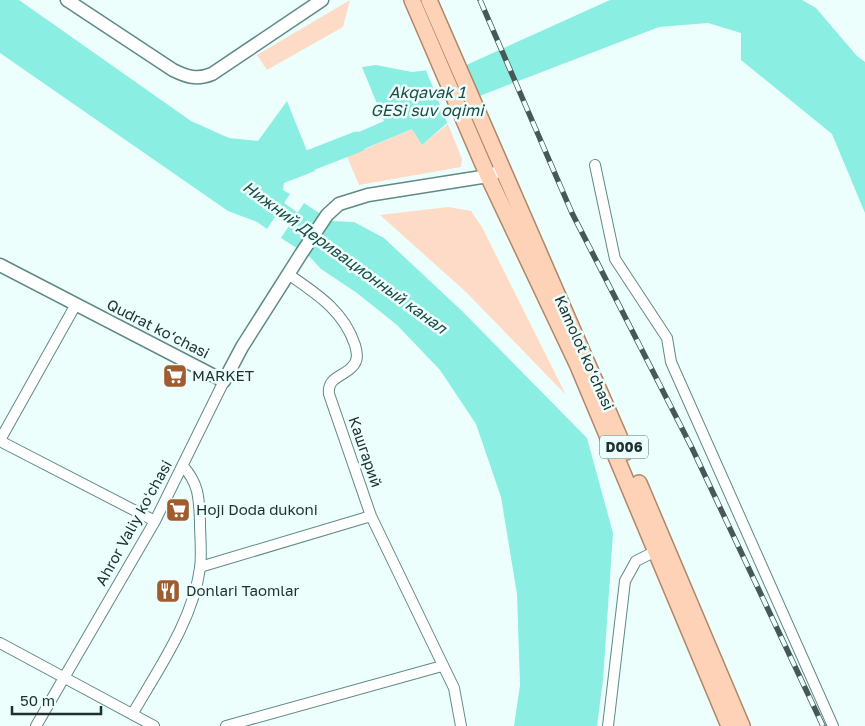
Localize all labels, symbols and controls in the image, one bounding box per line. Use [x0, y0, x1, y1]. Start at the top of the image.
water label: Akqavak 1 GESi suv oqimi [371, 82, 485, 120]
water label: Нижний Деривационный канал [239, 176, 452, 339]
street label: Kamolot ko‘chasi [552, 292, 618, 413]
street label: Qudrat ko‘chasi [104, 295, 213, 362]
supermarket icon: MARKET [162, 363, 188, 389]
place label: MARKET [192, 366, 254, 384]
street label: Кашгарий [345, 414, 386, 489]
road number: D006 [600, 436, 648, 458]
street label: Ahror Valiy koʻchasi [91, 457, 175, 588]
supermarket icon: Hoji Doda dukoni [165, 497, 191, 523]
place label: Hoji Doda dukoni [196, 500, 318, 518]
restaurant icon: Donlari Taomlar [155, 578, 181, 604]
place label: Donlari Taomlar [186, 581, 300, 599]
scale bar [12, 684, 101, 716]
text: 50 m [20, 691, 55, 709]

